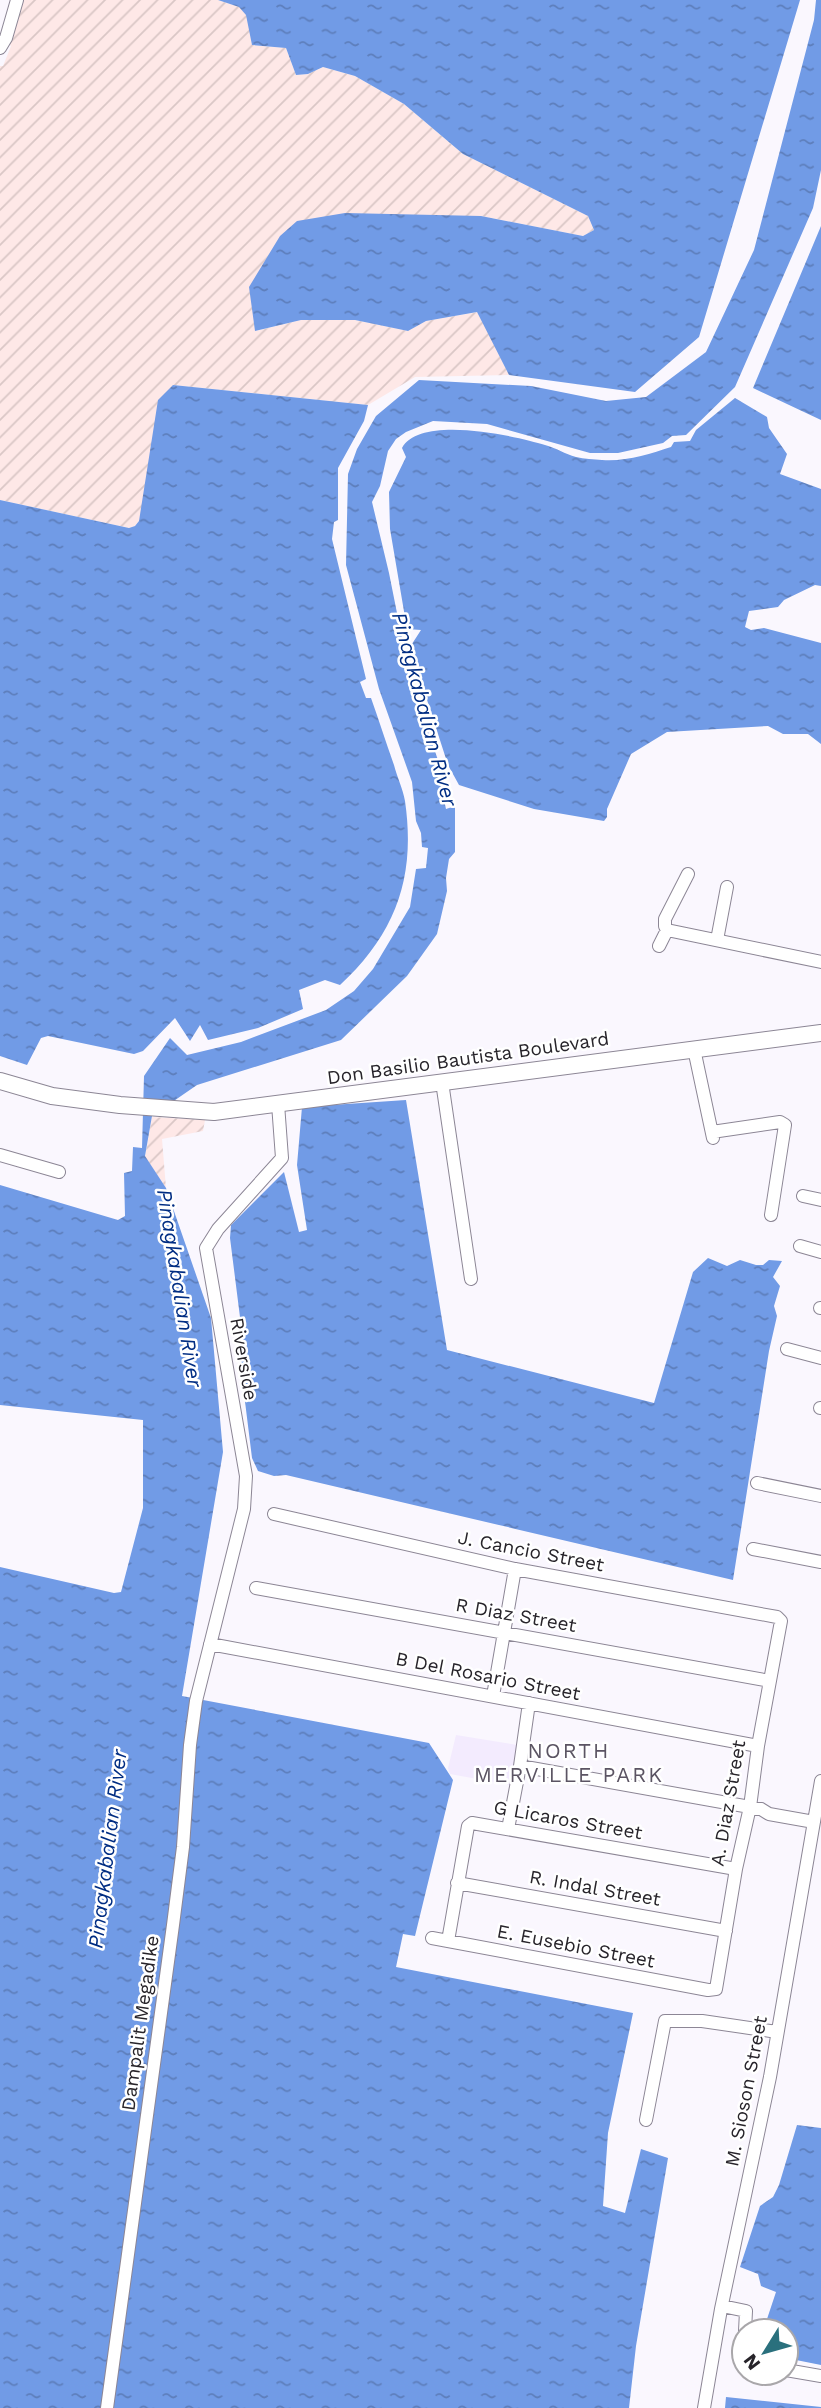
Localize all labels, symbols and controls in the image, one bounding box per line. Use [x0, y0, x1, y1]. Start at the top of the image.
water label: Pinagkabalian River [387, 609, 463, 810]
street label: Don Basilio Bautista Boulevard [325, 1027, 611, 1089]
water label: Pinagkabalian River [152, 1187, 208, 1390]
street label: Riverside [225, 1316, 263, 1402]
street label: J. Cancio Street [456, 1526, 606, 1576]
street label: R Diaz Street [454, 1593, 578, 1637]
street label: B Del Rosario Street [394, 1647, 582, 1705]
district label: NORTH MERVILLE PARK [474, 1738, 664, 1787]
street label: A. Diaz Street [706, 1738, 750, 1868]
water label: Pinagkabalian River [82, 1747, 132, 1950]
street label: G Licaros Street [492, 1796, 644, 1844]
street label: R. Indal Street [528, 1865, 662, 1911]
street label: E. Eusebio Street [495, 1919, 657, 1973]
street label: Dampalit Megadike [116, 1934, 164, 2112]
street label: M. Sioson Street [720, 2014, 772, 2168]
north arrow [730, 2317, 800, 2387]
text: N [738, 2349, 765, 2374]

